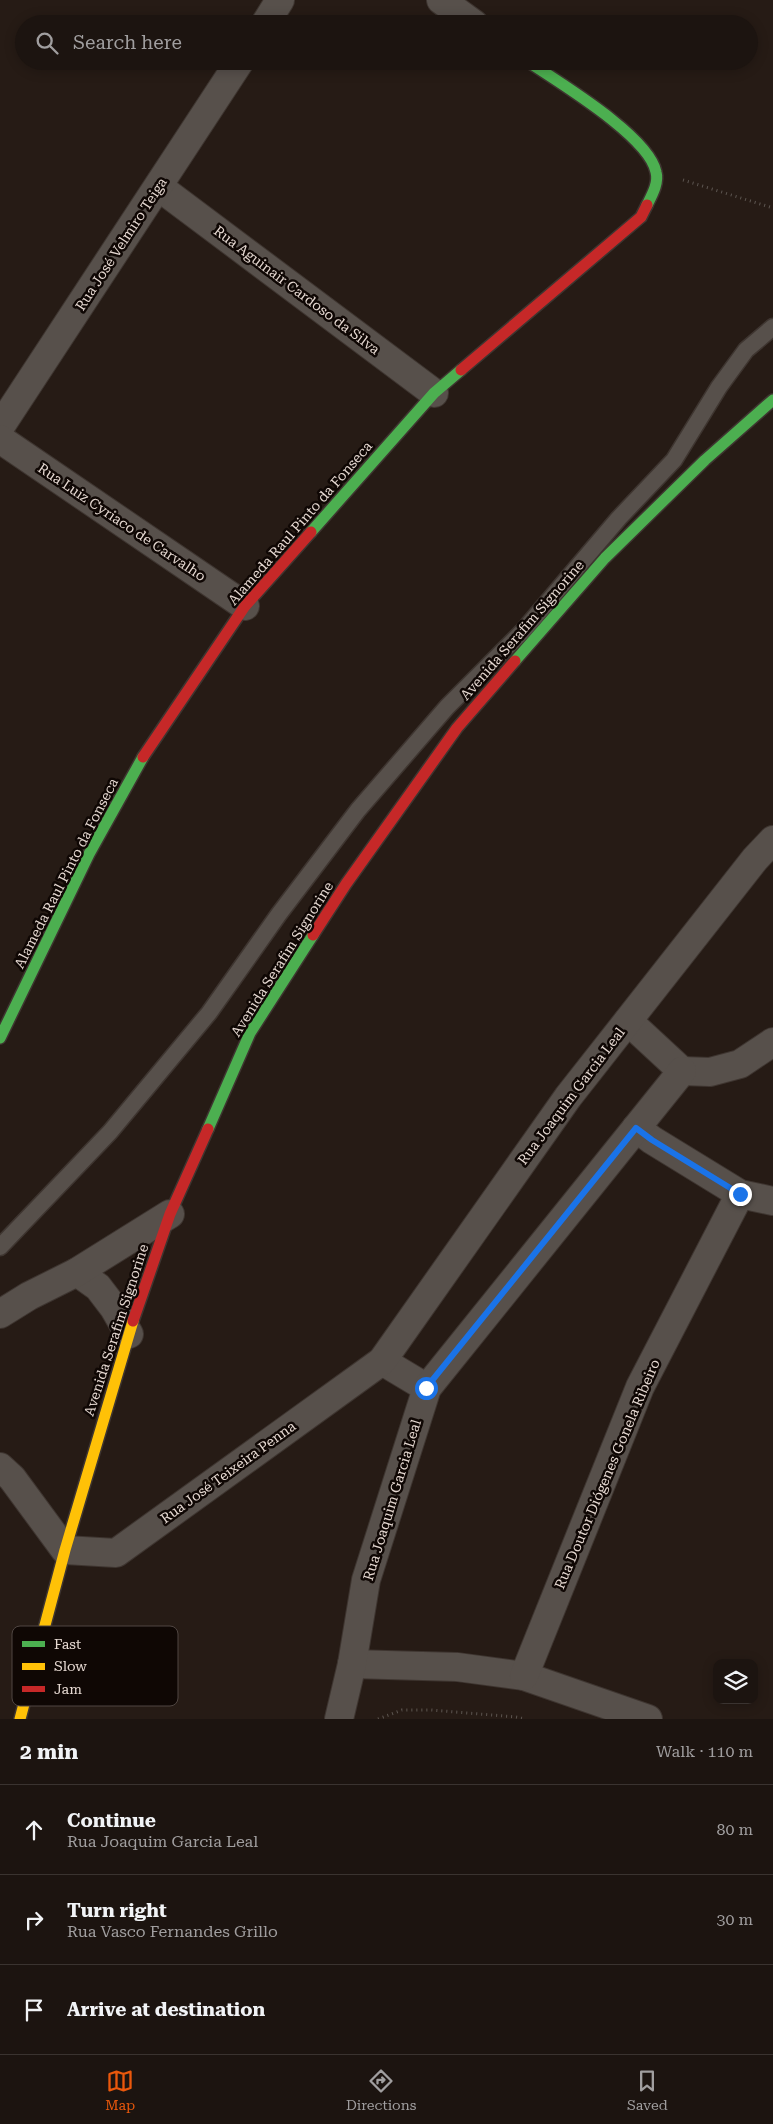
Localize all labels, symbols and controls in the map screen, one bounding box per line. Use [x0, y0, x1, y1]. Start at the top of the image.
search box [15, 15, 758, 70]
icon: search [33, 29, 61, 57]
text: Search here [73, 31, 182, 54]
street label: Rua José Velmiro Teiga [72, 174, 170, 313]
street label: Rua Aguinair Cardoso da Silva [211, 222, 383, 358]
street label: Alameda Raul Pinto da Fonseca [225, 438, 376, 608]
street label: Rua Luiz Cyriaco de Carvalho [35, 460, 209, 584]
street label: Avenida Serafim Signorine [457, 557, 587, 703]
street label: Alameda Raul Pinto da Fonseca [11, 775, 121, 971]
street label: Avenida Serafim Signorine [228, 878, 337, 1039]
street label: Rua Joaquim Garcia Leal [514, 1024, 628, 1168]
route end [729, 1183, 752, 1206]
street label: Avenida Serafim Signorine [81, 1242, 151, 1418]
street label: Rua Doutor Diógenes Gonela Ribeiro [551, 1357, 663, 1591]
route start [415, 1377, 438, 1400]
street label: Rua José Teixeira Penna [157, 1417, 299, 1526]
street label: Rua Joaquim Garcia Leal [360, 1417, 424, 1582]
legend [12, 1626, 178, 1706]
text: Fast [54, 1636, 81, 1652]
text: Slow [54, 1658, 87, 1674]
map controls [713, 1659, 758, 1704]
button: layers [713, 1659, 758, 1704]
text: Jam [54, 1681, 82, 1697]
text: 2 min [20, 1740, 78, 1764]
text: Walk · 110 m [656, 1742, 753, 1761]
text: Continue [67, 1809, 156, 1832]
icon: ahead [20, 1816, 48, 1844]
text: 80 m [716, 1820, 753, 1839]
text: Rua Joaquim Garcia Leal [67, 1832, 258, 1851]
text: Turn right [67, 1899, 167, 1922]
icon: right [20, 1906, 48, 1934]
text: 30 m [716, 1910, 753, 1929]
text: Rua Vasco Fernandes Grillo [67, 1922, 278, 1941]
icon: arrive [20, 1996, 48, 2024]
text: Arrive at destination [67, 1998, 265, 2021]
tab: Map [105, 2067, 135, 2113]
tab: Directions [346, 2067, 416, 2113]
tab: Saved [627, 2067, 668, 2113]

